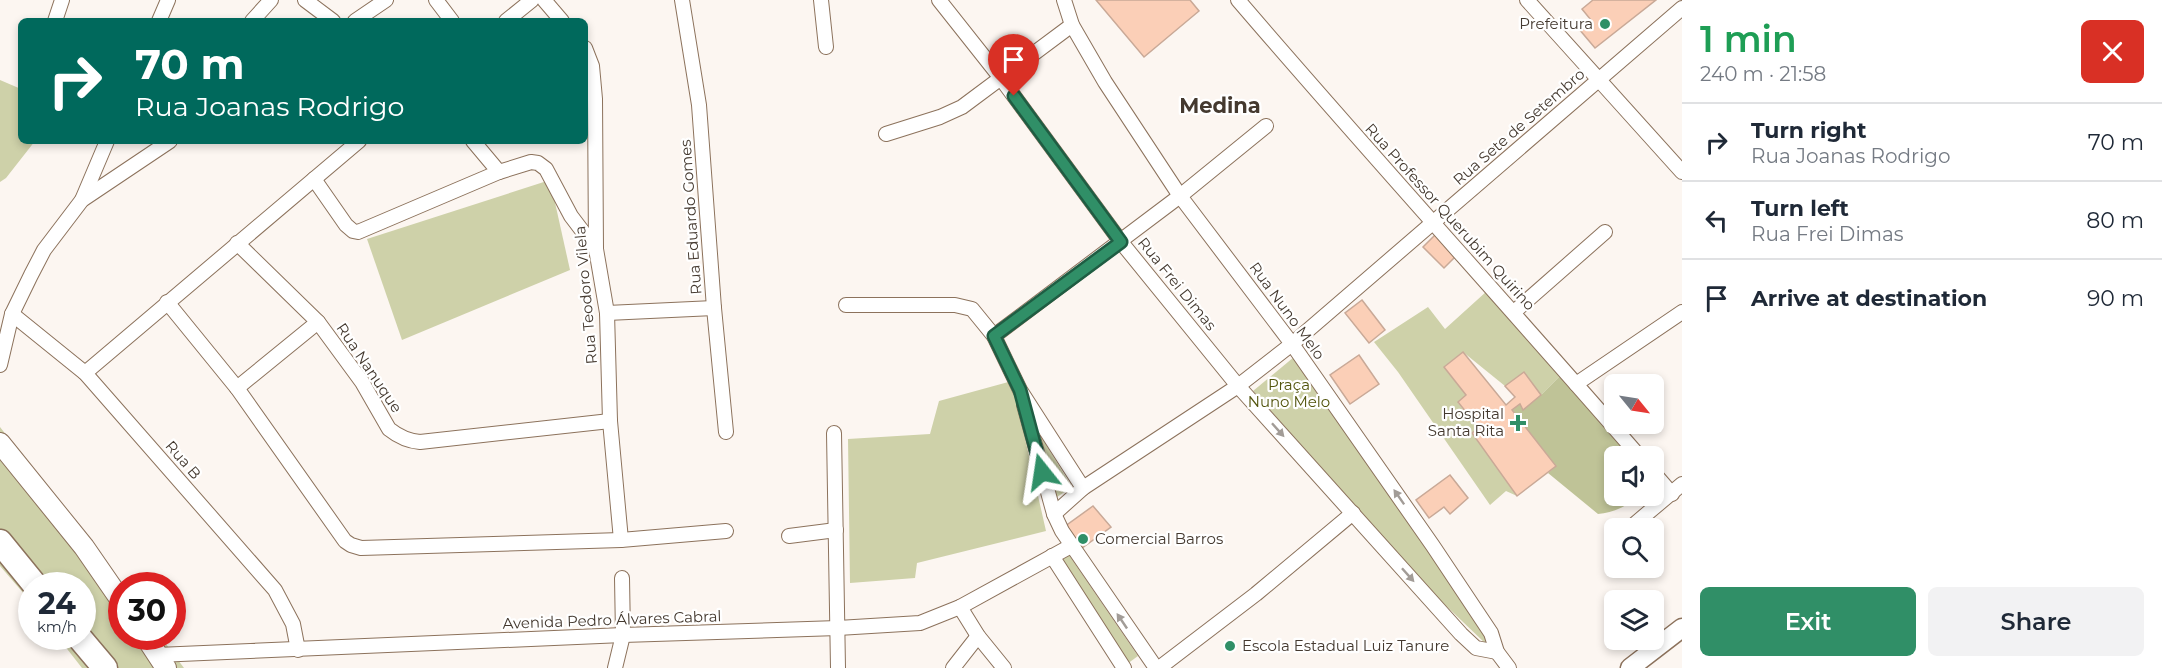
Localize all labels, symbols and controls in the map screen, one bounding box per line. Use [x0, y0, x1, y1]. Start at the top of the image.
place label: Prefeitura [1519, 14, 1593, 33]
marker: Prefeitura [1598, 17, 1612, 31]
text: 1 min [1700, 17, 1797, 61]
button: close [2081, 20, 2144, 83]
pin [988, 34, 1039, 96]
text: 70 m [135, 38, 245, 90]
icon: right [36, 42, 114, 120]
icon: arrive [997, 43, 1030, 76]
text: 240 m · 21:58 [1700, 62, 1826, 86]
street label: Rua Sete de Setembro [1449, 64, 1588, 189]
text: Rua Joanas Rodrigo [135, 90, 404, 123]
district label: Medina [1179, 93, 1261, 118]
text: Turn right [1751, 117, 1866, 144]
street label: Rua Professor Querubim Quirino [1361, 119, 1540, 314]
icon: right [1700, 126, 1733, 159]
text: 70 m [2088, 129, 2144, 156]
street label: Rua Eduardo Gomes [676, 139, 705, 295]
text: Rua Joanas Rodrigo [1751, 144, 1951, 168]
text: Turn left [1751, 195, 1849, 222]
icon: left [1700, 204, 1733, 237]
text: 80 m [2086, 207, 2144, 234]
text: Rua Frei Dimas [1751, 222, 1904, 246]
street label: Rua Teodoro Vilela [570, 225, 601, 365]
street label: Rua Frei Dimas [1134, 233, 1221, 334]
street label: Rua Nuno Melo [1246, 258, 1329, 363]
icon: arrive [1700, 282, 1733, 315]
text: Arrive at destination [1751, 285, 1987, 312]
text: 90 m [2087, 285, 2144, 312]
street label: Rua Nanuque [332, 319, 406, 416]
north arrow [1604, 374, 1664, 434]
map controls [1604, 374, 1664, 650]
park label: Praça Nuno Melo [1248, 375, 1330, 411]
place label: Hospital Santa Rita [1428, 404, 1504, 440]
marker: Hospital Santa Rita [1509, 414, 1527, 432]
one-way arrow [1271, 422, 1284, 437]
street label: Rua B [161, 436, 205, 483]
position arrow [1010, 440, 1074, 504]
button: sound [1604, 446, 1664, 506]
one-way arrow [1394, 489, 1405, 505]
button: search [1604, 518, 1664, 578]
place label: Comercial Barros [1095, 529, 1223, 548]
marker: Comercial Barros [1076, 532, 1090, 546]
one-way arrow [1401, 567, 1415, 582]
speed limit sign: 30 [108, 572, 186, 650]
text: 24 [38, 585, 76, 622]
button: Exit [1700, 587, 1916, 656]
button: Share [1928, 587, 2144, 656]
button: layers [1604, 590, 1664, 650]
street label: Avenida Pedro Álvares Cabral [502, 606, 722, 633]
one-way arrow [1116, 613, 1128, 629]
text: km/h [37, 617, 77, 636]
place label: Escola Estadual Luiz Tanure [1242, 636, 1449, 655]
marker: Escola Estadual Luiz Tanure [1223, 639, 1237, 653]

